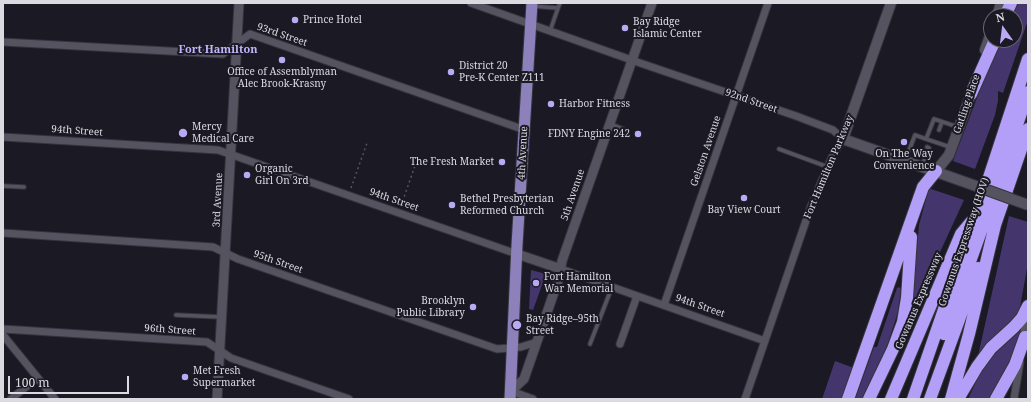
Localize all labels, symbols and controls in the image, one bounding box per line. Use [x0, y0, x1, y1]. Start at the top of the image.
north arrow [983, 8, 1023, 48]
text: N [994, 9, 1006, 25]
place label: Prince Hotel [303, 14, 362, 26]
marker: Prince Hotel [290, 15, 300, 25]
place label: Bay Ridge Islamic Center [633, 16, 702, 40]
street label: 93rd Street [255, 21, 309, 49]
marker: Bay Ridge Islamic Center [620, 23, 630, 33]
district label: Fort Hamilton [179, 43, 257, 57]
marker: Office of Assemblyman Alec Brook-Krasny [277, 55, 287, 65]
place label: District 20 Pre-K Center Z111 [459, 60, 545, 84]
place label: Office of Assemblyman Alec Brook-Krasny [227, 66, 337, 90]
marker: District 20 Pre-K Center Z111 [446, 67, 456, 77]
street label: Gatling Place [951, 73, 983, 135]
street label: 92nd Street [723, 86, 779, 116]
place label: Harbor Fitness [559, 98, 630, 110]
marker: Harbor Fitness [546, 99, 556, 109]
street label: Fort Hamilton Parkway [802, 113, 856, 221]
street label: Gelston Avenue [688, 114, 724, 188]
place label: Mercy Medical Care [192, 121, 254, 144]
street label: 94th Street [51, 123, 103, 139]
street label: 4th Avenue [516, 126, 530, 180]
marker: Mercy Medical Care [177, 127, 189, 139]
place label: FDNY Engine 242 [548, 128, 630, 140]
marker: FDNY Engine 242 [633, 129, 643, 139]
marker: On The Way Convenience [899, 137, 909, 147]
place label: On The Way Convenience [873, 148, 935, 172]
place label: The Fresh Market [410, 156, 494, 168]
marker: The Fresh Market [497, 157, 507, 167]
place label: Organic Girl On 3rd [255, 163, 309, 186]
street label: 5th Avenue [559, 168, 587, 222]
marker: Organic Girl On 3rd [242, 170, 252, 180]
street label: 3rd Avenue [211, 172, 225, 228]
street label: Gowanus Expressway (HOV) [936, 176, 992, 308]
street label: 94th Street [368, 186, 420, 214]
place label: Bethel Presbyterian Reformed Church [460, 193, 554, 216]
marker: Bay View Court [739, 193, 749, 203]
marker: Bethel Presbyterian Reformed Church [447, 200, 457, 210]
place label: Bay View Court [707, 204, 781, 216]
street label: 95th Street [252, 248, 304, 276]
street label: Gowanus Expressway [893, 251, 945, 351]
place label: Fort Hamilton War Memorial [544, 271, 613, 294]
marker: Fort Hamilton War Memorial [531, 278, 541, 288]
street label: 94th Street [674, 292, 726, 320]
place label: Brooklyn Public Library [397, 295, 465, 318]
marker: Brooklyn Public Library [468, 302, 478, 312]
place label: Bay Ridge–95th Street [526, 313, 599, 336]
marker: Bay Ridge–95th Street [511, 319, 523, 331]
street label: 96th Street [144, 322, 196, 338]
place label: Met Fresh Supermarket [193, 365, 255, 388]
scale bar [10, 368, 131, 394]
marker: Met Fresh Supermarket [180, 372, 190, 382]
text: 100 m [15, 374, 50, 391]

